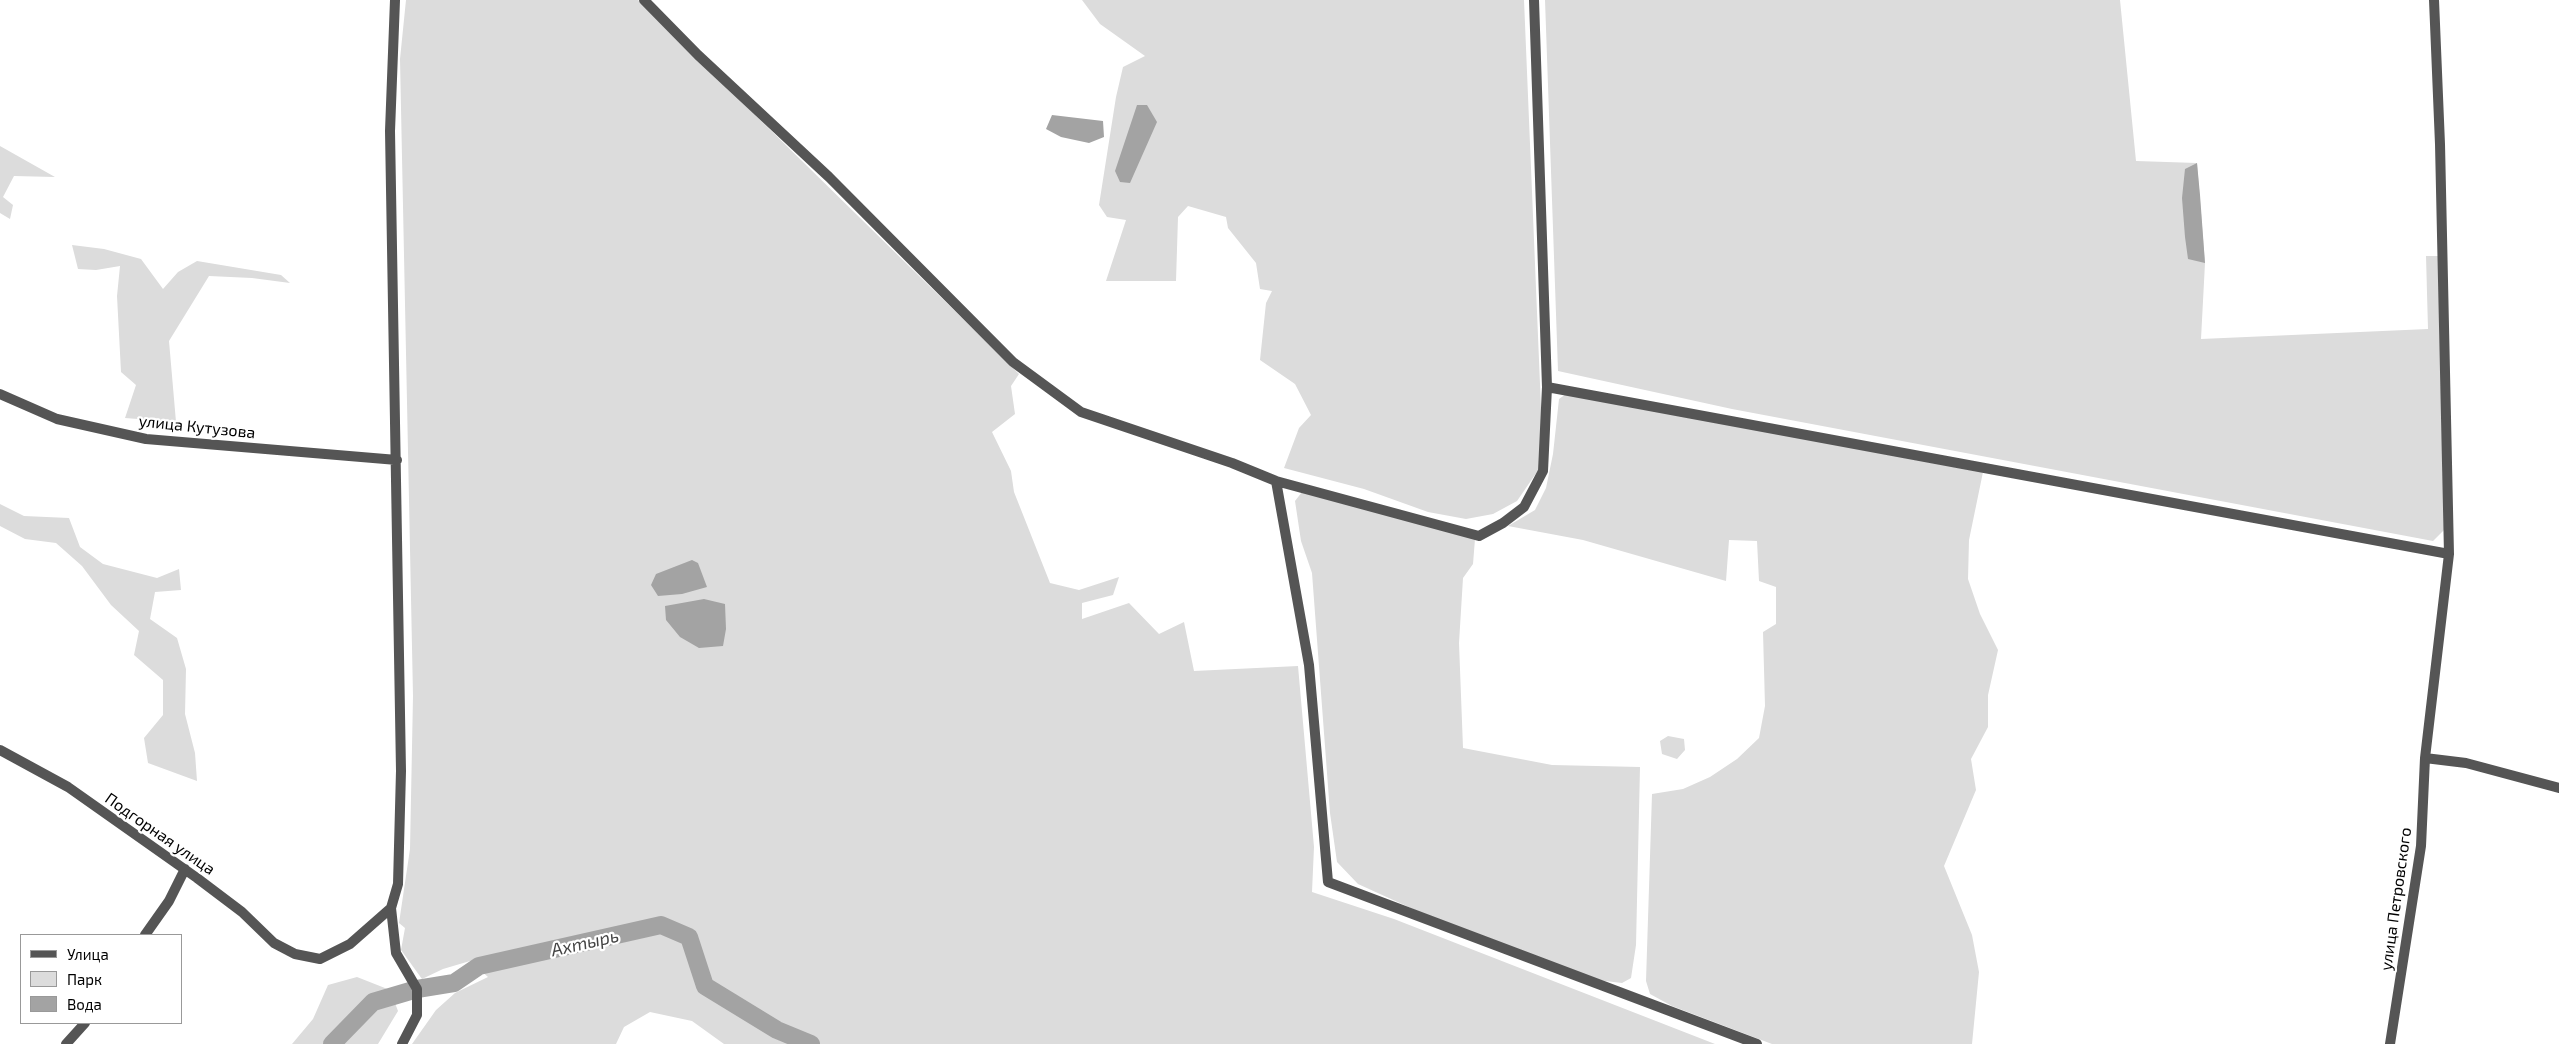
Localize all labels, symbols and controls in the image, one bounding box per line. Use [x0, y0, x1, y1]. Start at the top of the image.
street label: улица Кутузова [138, 411, 256, 443]
street label: Подгорная улица [101, 789, 219, 879]
street label: улица Петровского [2376, 826, 2416, 972]
water label: Ахтырь [549, 925, 621, 961]
legend [20, 934, 182, 1024]
text: Улица [67, 945, 109, 963]
text: Парк [67, 970, 102, 988]
text: Вода [67, 995, 102, 1013]

